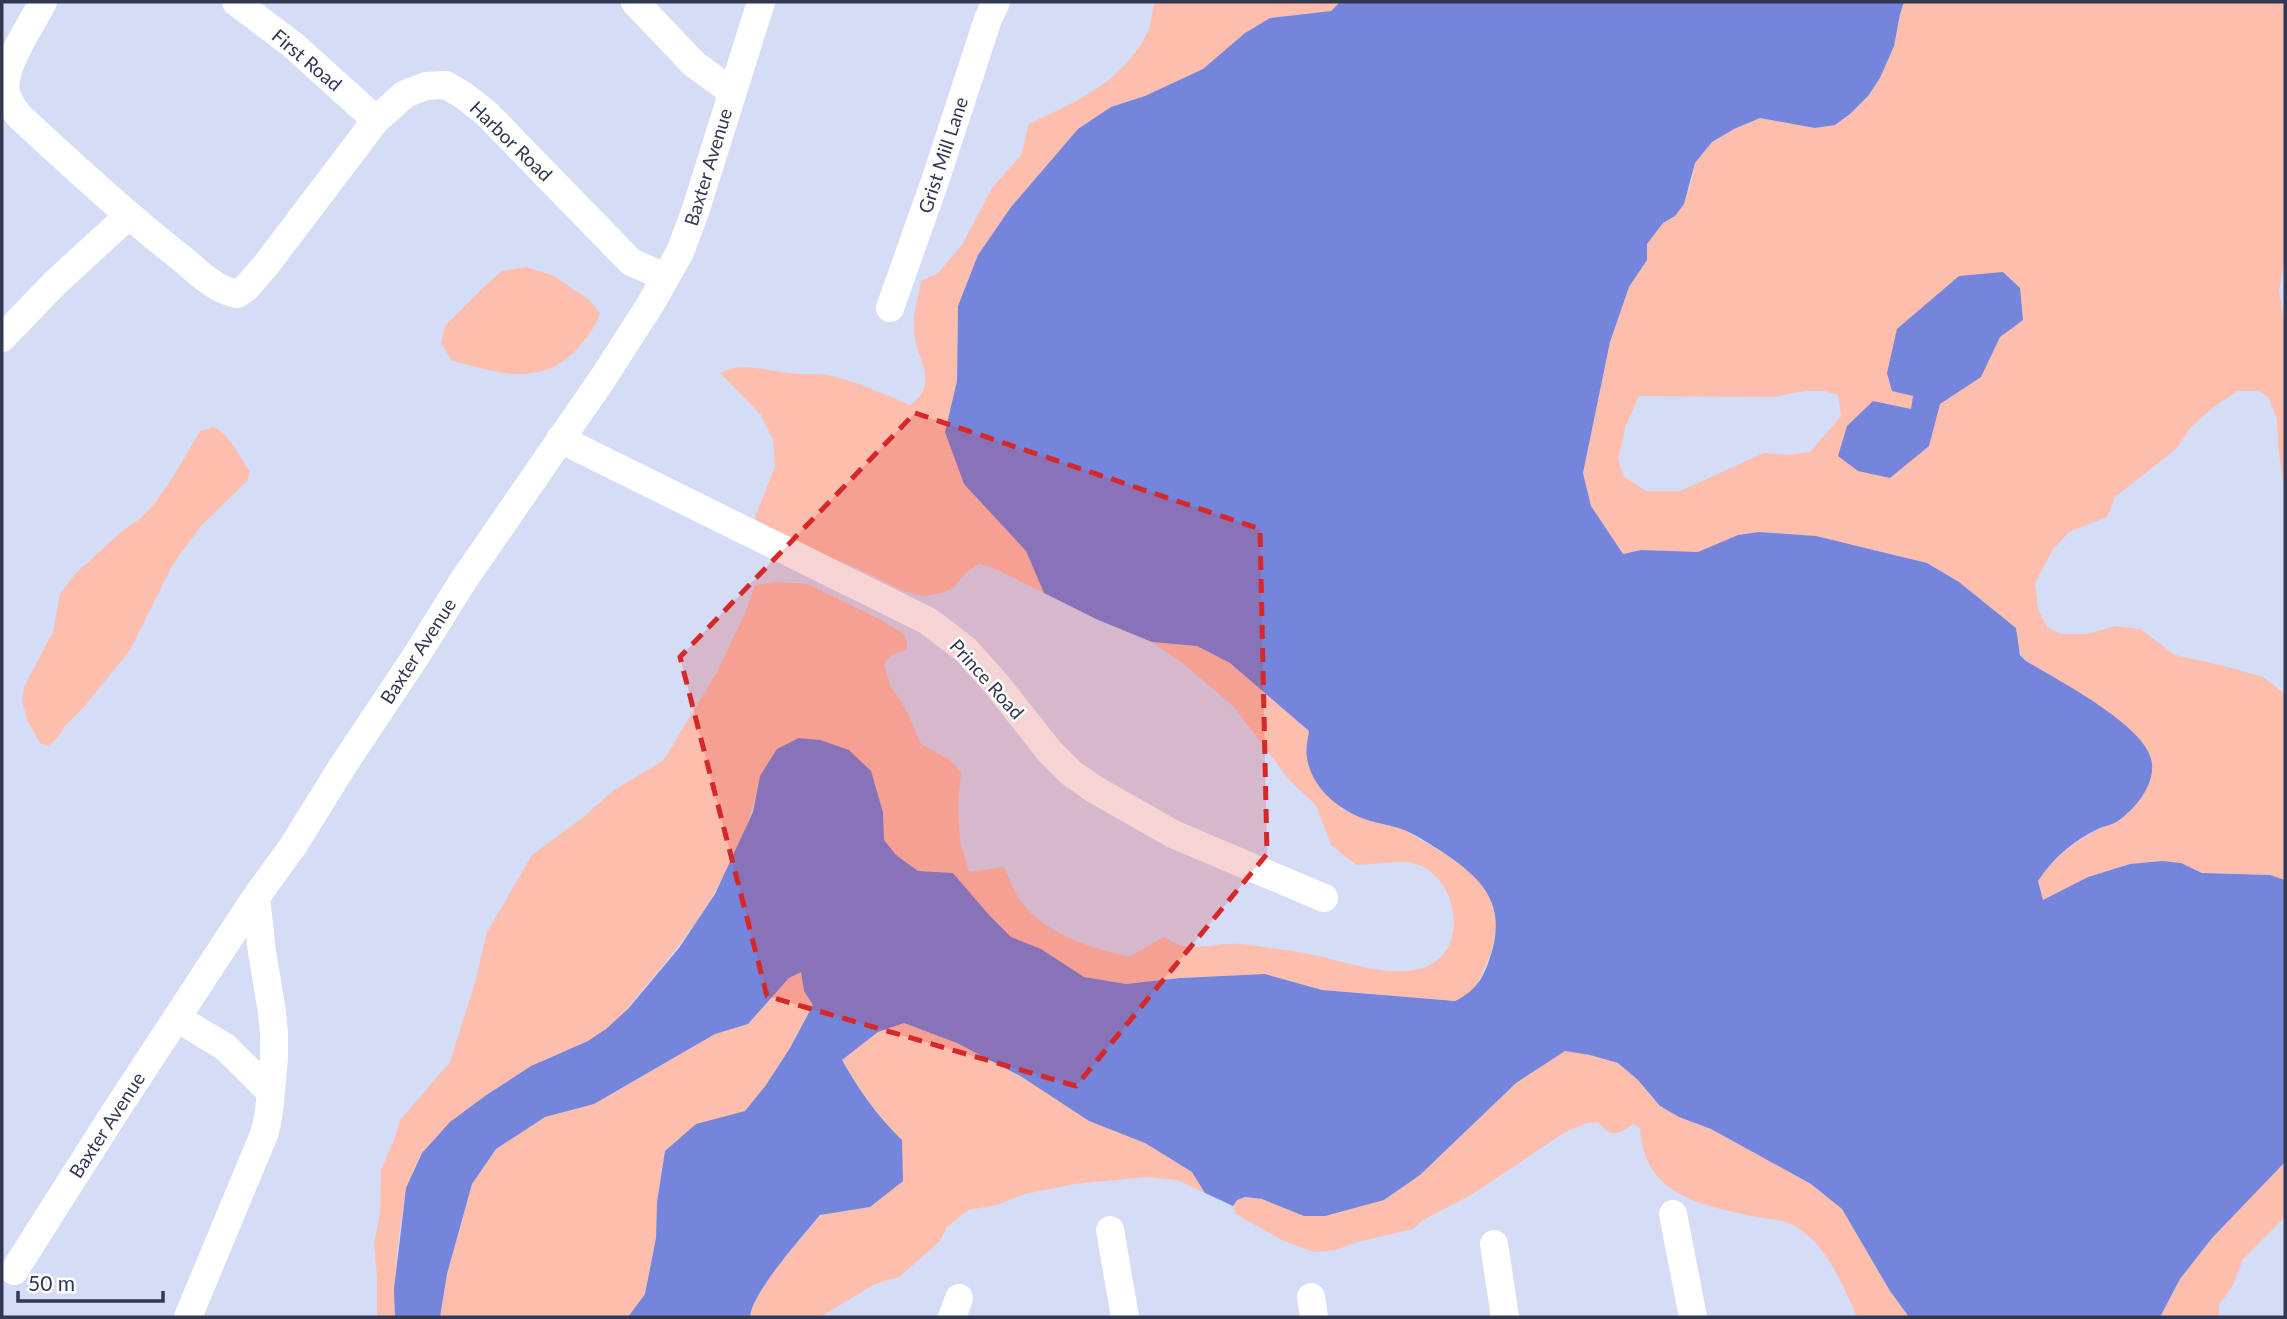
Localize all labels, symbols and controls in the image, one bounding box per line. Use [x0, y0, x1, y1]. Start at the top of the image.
street label: First Road [268, 24, 347, 95]
street label: Grist Mill Lane [913, 94, 972, 216]
street label: Harbor Road [465, 96, 557, 186]
street label: Baxter Avenue [679, 105, 736, 228]
street label: Baxter Avenue [375, 594, 460, 708]
street label: Prince Road [946, 634, 1029, 723]
street label: Baxter Avenue [64, 1068, 149, 1182]
scale bar [18, 1260, 163, 1304]
text: 50 m [28, 1270, 75, 1295]

